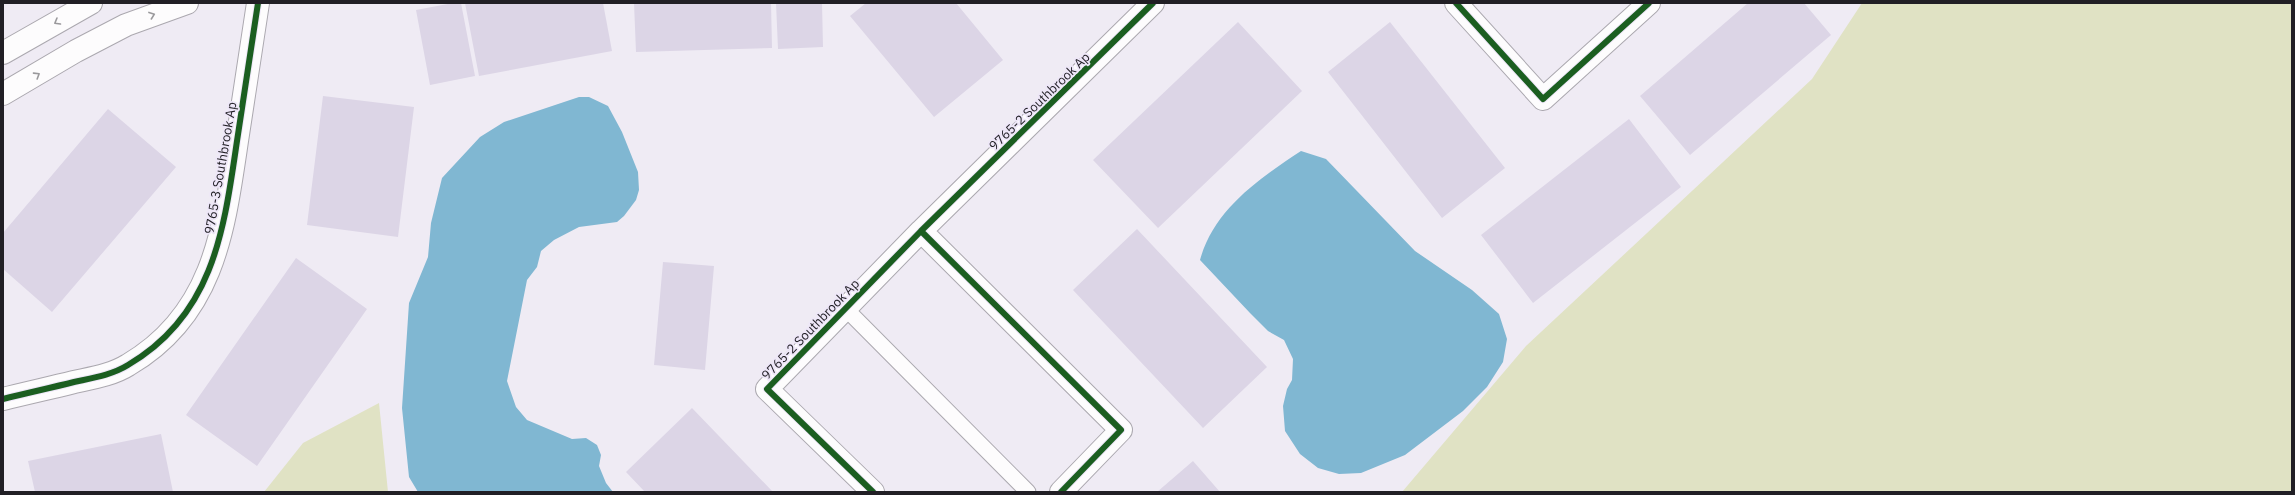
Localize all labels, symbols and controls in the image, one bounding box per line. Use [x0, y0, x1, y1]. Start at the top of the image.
one-way arrow [149, 12, 156, 20]
one-way arrow [54, 17, 61, 25]
street label: 9765-2 Southbrook Ap [985, 49, 1093, 154]
one-way arrow [33, 72, 40, 79]
street label: 9765-3 Southbrook Ap [200, 101, 241, 236]
street label: 9765-2 Southbrook Ap [758, 275, 863, 383]

